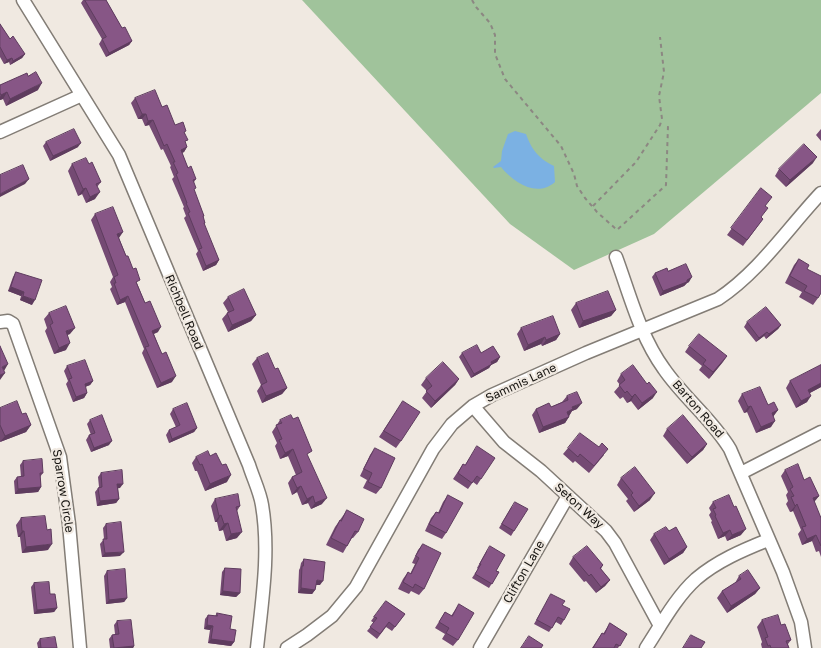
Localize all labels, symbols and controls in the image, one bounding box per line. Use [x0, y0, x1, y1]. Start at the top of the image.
street label: Richbell Road [162, 272, 206, 352]
street label: Sammis Lane [483, 360, 559, 406]
street label: Barton Road [669, 377, 727, 441]
street label: Sparrow Circle [49, 448, 77, 534]
street label: Seton Way [551, 480, 607, 532]
street label: Clifton Lane [500, 538, 548, 606]

